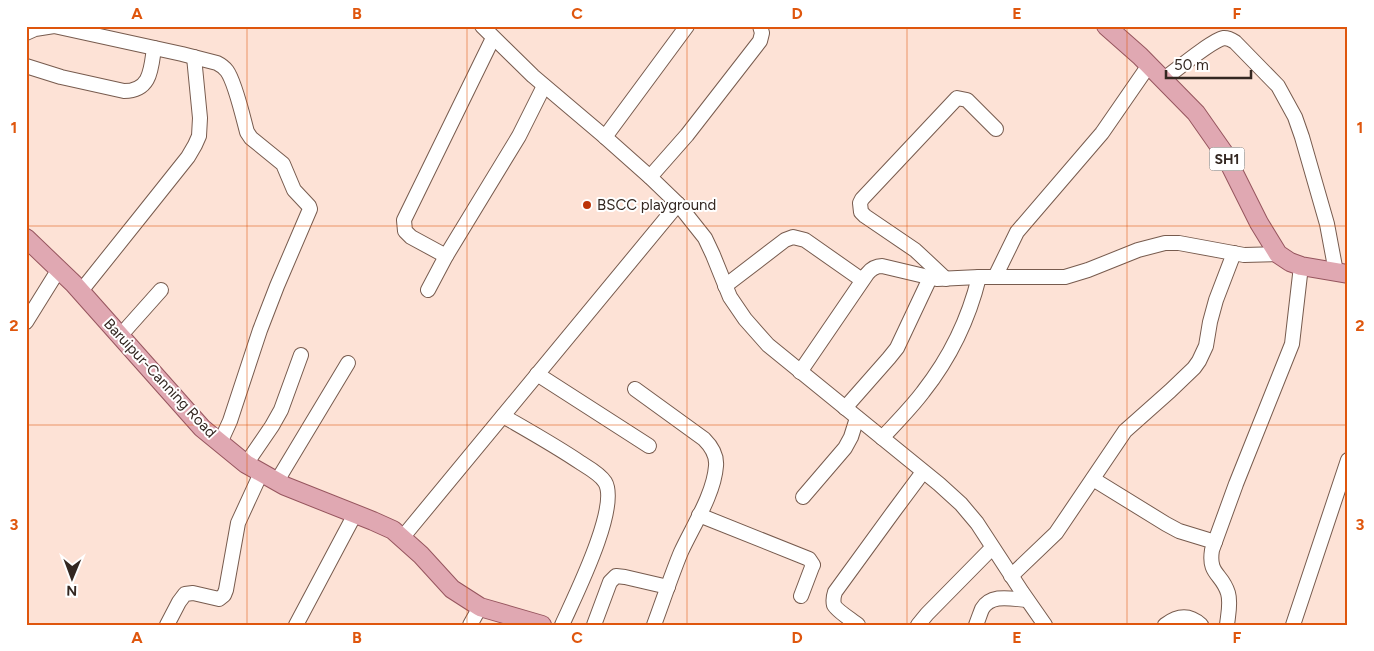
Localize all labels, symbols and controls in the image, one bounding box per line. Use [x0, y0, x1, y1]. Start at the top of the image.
text: A [131, 4, 143, 23]
text: B [352, 4, 362, 23]
text: C [571, 4, 583, 23]
text: D [791, 4, 803, 23]
text: E [1012, 4, 1022, 23]
text: F [1233, 4, 1242, 23]
scale bar [1166, 48, 1252, 80]
text: 50 m [1174, 56, 1209, 74]
text: 1 [11, 118, 17, 137]
text: 1 [1357, 118, 1363, 137]
road number: SH1 [1210, 148, 1244, 170]
place label: BSCC playground [597, 196, 716, 214]
marker: BSCC playground [581, 199, 593, 211]
street label: Baruipur-Canning Road [100, 315, 220, 441]
text: 2 [9, 316, 19, 335]
text: 2 [1355, 316, 1365, 335]
text: 3 [10, 515, 19, 534]
text: 3 [1356, 515, 1365, 534]
north arrow [48, 554, 98, 604]
text: N [66, 582, 77, 599]
text: A [131, 628, 143, 647]
text: B [352, 628, 362, 647]
text: C [571, 628, 583, 647]
text: D [791, 628, 803, 647]
text: E [1012, 628, 1022, 647]
text: F [1233, 628, 1242, 647]

